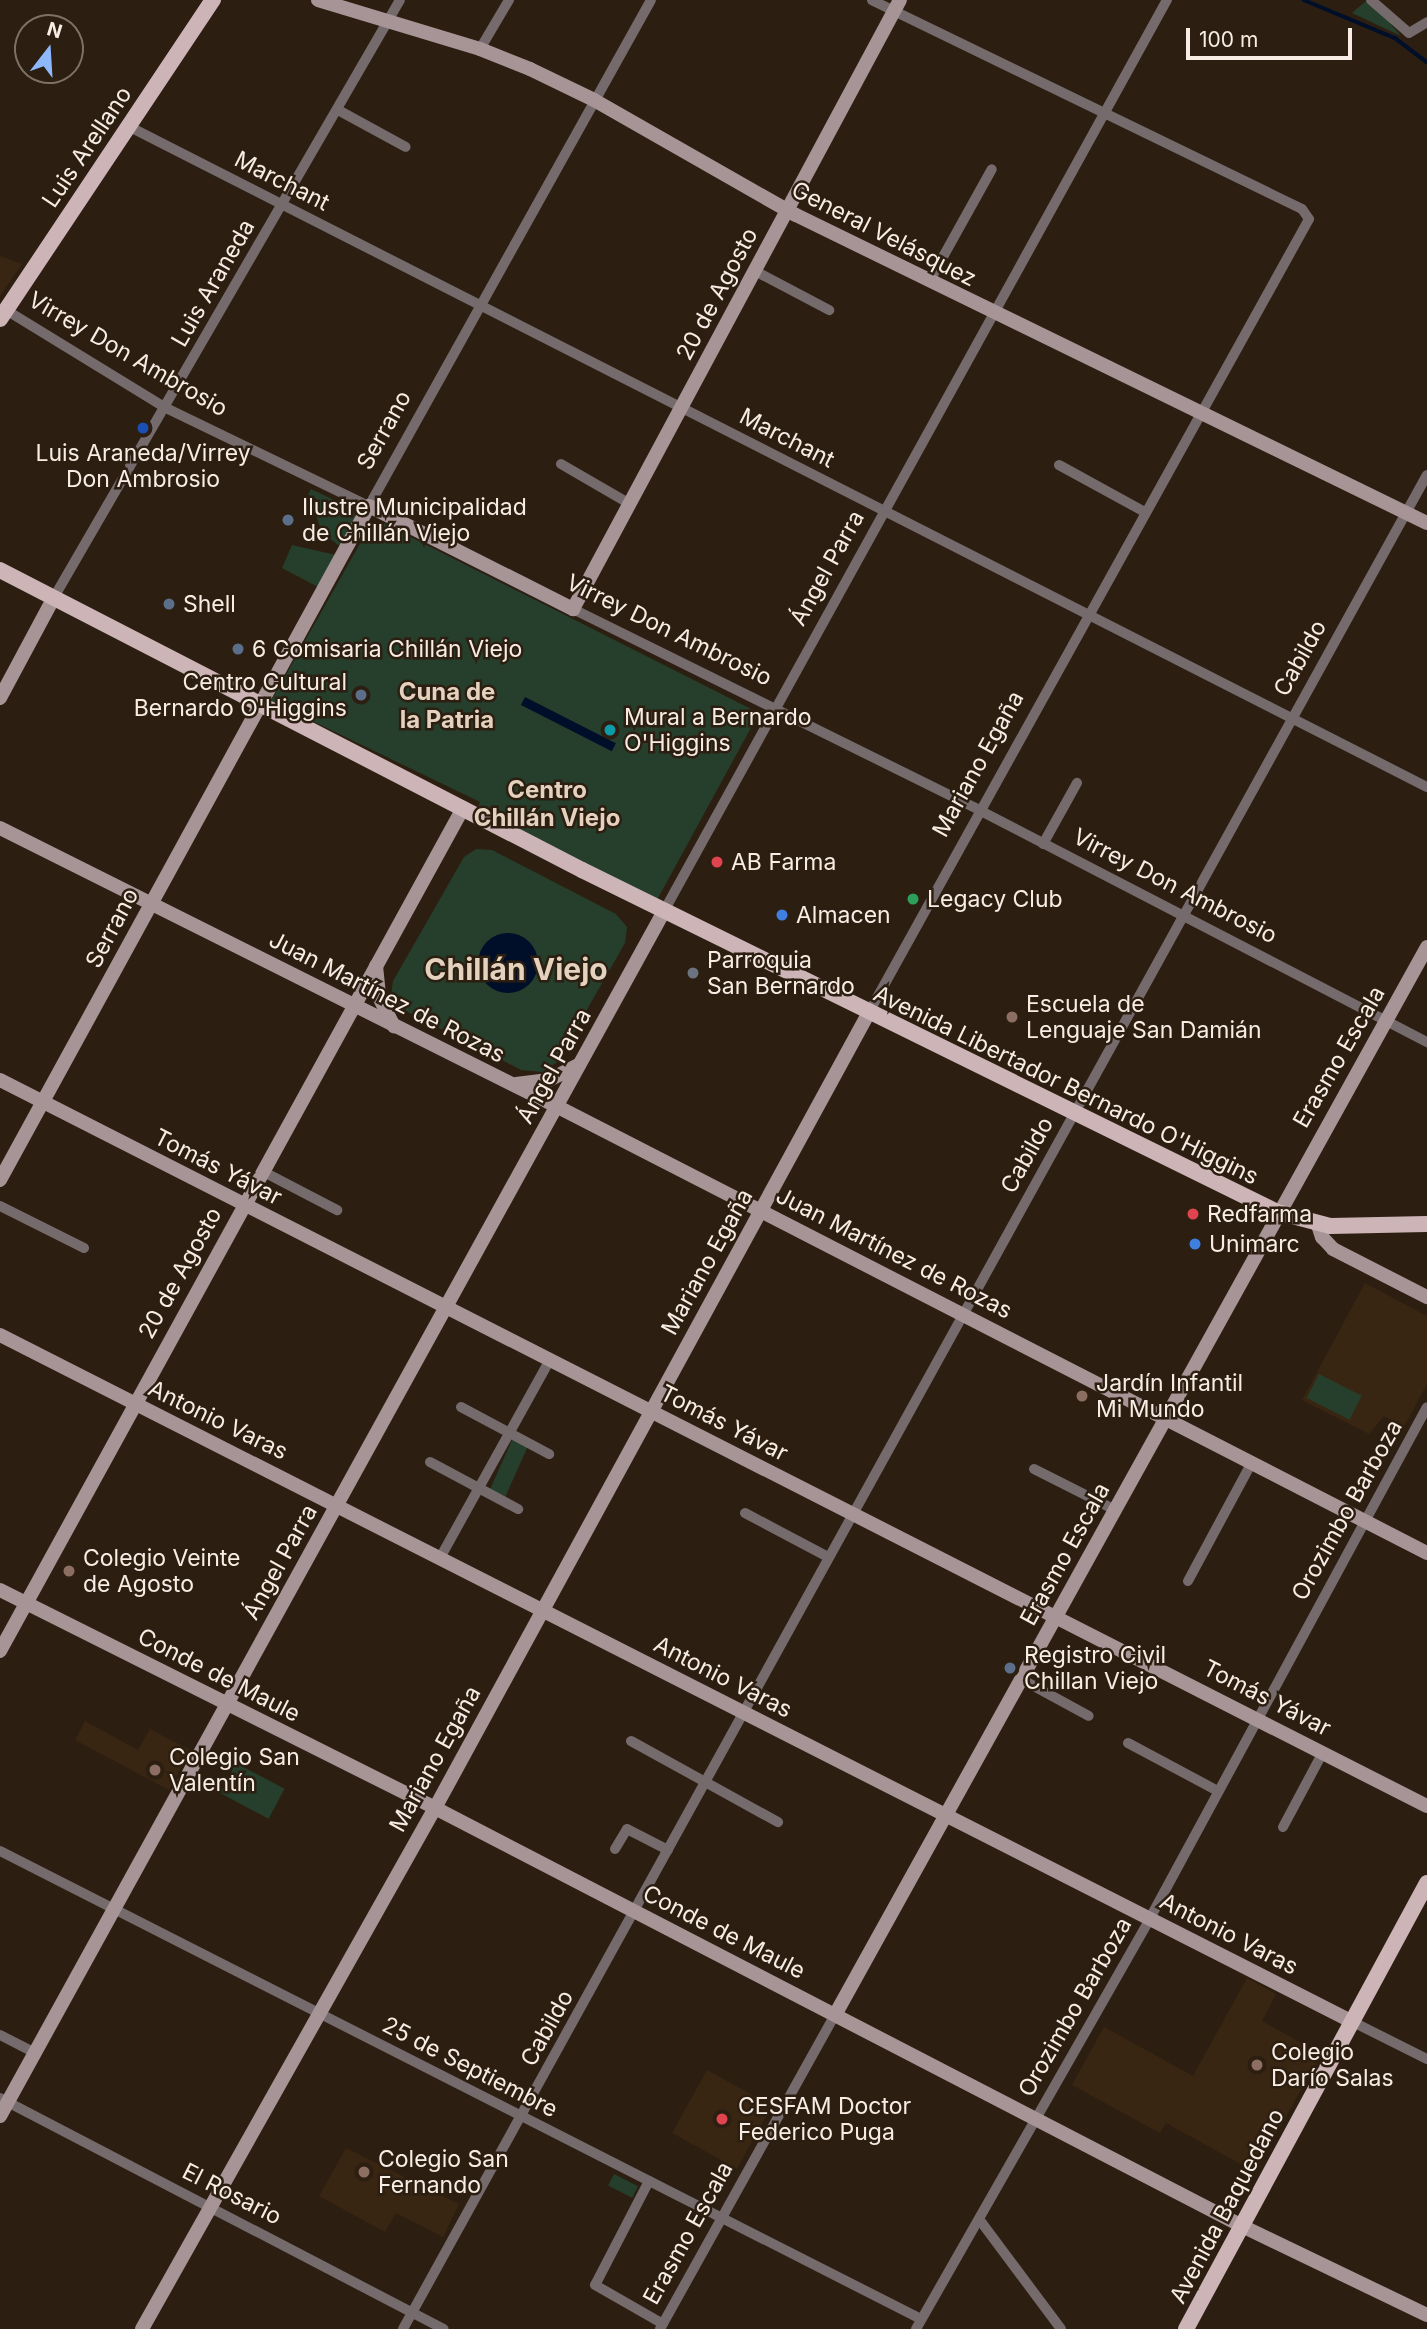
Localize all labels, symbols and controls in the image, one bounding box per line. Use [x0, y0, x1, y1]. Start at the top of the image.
north arrow [14, 14, 84, 84]
scale bar [1189, 14, 1355, 58]
text: N [44, 17, 65, 43]
text: 100 m [1199, 27, 1258, 52]
street label: Luis Arellano [36, 81, 138, 213]
street label: Marchant [230, 145, 334, 217]
street label: General Velásquez [787, 176, 981, 292]
street label: Luis Araneda [165, 215, 261, 351]
street label: 20 de Agosto [671, 223, 763, 365]
street label: Virrey Don Ambrosio [24, 286, 232, 422]
street label: Serrano [351, 386, 417, 474]
street label: Marchant [735, 402, 839, 474]
marker: Luis Araneda/Virrey Don Ambrosio [135, 420, 151, 436]
place label: Luis Araneda/Virrey Don Ambrosio [35, 439, 251, 493]
place label: Ilustre Municipalidad de Chillán Viejo [302, 493, 527, 547]
street label: Ángel Parra [784, 506, 870, 630]
marker: Ilustre Municipalidad de Chillán Viejo [280, 512, 296, 528]
street label: Virrey Don Ambrosio [562, 568, 776, 692]
place label: Shell [183, 590, 236, 618]
marker: Shell [161, 596, 177, 612]
street label: Cabildo [1268, 615, 1332, 701]
place label: 6 Comisaria Chillán Viejo [252, 635, 522, 663]
marker: 6 Comisaria Chillán Viejo [230, 641, 246, 657]
place label: Centro Cultural Bernardo O'Higgins [134, 668, 347, 722]
district label: Cuna de la Patria [399, 678, 495, 734]
street label: Mariano Egaña [927, 686, 1029, 842]
marker: Centro Cultural Bernardo O'Higgins [353, 687, 369, 703]
place label: Mural a Bernardo O'Higgins [624, 703, 812, 757]
marker: Mural a Bernardo O'Higgins [602, 722, 618, 738]
district label: Centro Chillán Viejo [474, 776, 620, 832]
street label: Virrey Don Ambrosio [1068, 823, 1282, 949]
place label: AB Farma [731, 848, 836, 876]
marker: AB Farma [709, 854, 725, 870]
street label: Serrano [80, 883, 144, 973]
place label: Legacy Club [927, 885, 1063, 913]
marker: Legacy Club [905, 891, 921, 907]
place label: Almacen [796, 901, 891, 929]
marker: Almacen [774, 907, 790, 923]
street label: Juan Martínez de Rozas [264, 925, 510, 1069]
place label: Parroquia San Bernardo [707, 946, 855, 1000]
district label: Chillán Viejo [424, 951, 608, 987]
marker: Parroquia San Bernardo [685, 965, 701, 981]
street label: Avenida Libertador Bernardo O'Higgins [869, 980, 1263, 1190]
street label: Erasmo Escala [1287, 981, 1391, 1133]
place label: Escuela de Lenguaje San Damián [1026, 990, 1262, 1044]
street label: Ángel Parra [511, 1004, 597, 1128]
marker: Escuela de Lenguaje San Damián [1004, 1009, 1020, 1025]
street label: Cabildo [995, 1112, 1059, 1198]
street label: Tomás Yávar [150, 1123, 286, 1211]
street label: Juan Martínez de Rozas [771, 1181, 1017, 1325]
street label: Mariano Egaña [656, 1184, 758, 1340]
place label: Redfarma [1207, 1200, 1312, 1228]
street label: 20 de Agosto [133, 1202, 227, 1344]
marker: Redfarma [1185, 1206, 1201, 1222]
place label: Unimarc [1209, 1230, 1300, 1258]
marker: Unimarc [1187, 1236, 1203, 1252]
place label: Jardín Infantil Mi Mundo [1096, 1369, 1243, 1423]
street label: Antonio Varas [144, 1374, 292, 1466]
street label: Tomás Yávar [656, 1379, 792, 1467]
marker: Jardín Infantil Mi Mundo [1074, 1388, 1090, 1404]
street label: Orozimbo Barboza [1286, 1415, 1408, 1605]
street label: Erasmo Escala [1014, 1478, 1116, 1630]
street label: Ángel Parra [237, 1500, 323, 1624]
place label: Colegio Veinte de Agosto [83, 1544, 240, 1598]
marker: Colegio Veinte de Agosto [61, 1563, 77, 1579]
street label: Conde de Maule [133, 1622, 305, 1728]
street label: Antonio Varas [649, 1630, 797, 1724]
place label: Registro Civil Chillan Viejo [1024, 1641, 1166, 1695]
street label: Tomás Yávar [1199, 1654, 1335, 1742]
marker: Registro Civil Chillan Viejo [1002, 1660, 1018, 1676]
street label: Mariano Egaña [384, 1681, 486, 1837]
place label: Colegio San Valentín [169, 1743, 300, 1797]
marker: Colegio San Valentín [147, 1762, 163, 1778]
street label: Conde de Maule [638, 1879, 810, 1985]
street label: Antonio Varas [1155, 1887, 1303, 1981]
street label: Orozimbo Barboza [1012, 1913, 1138, 2101]
street label: Cabildo [515, 1985, 579, 2071]
street label: 25 de Septiembre [378, 2011, 562, 2123]
place label: Colegio Darío Salas [1271, 2038, 1394, 2092]
marker: Colegio Darío Salas [1249, 2057, 1265, 2073]
place label: CESFAM Doctor Federico Puga [738, 2092, 911, 2146]
street label: Avenida Baquedano [1164, 2104, 1290, 2308]
marker: CESFAM Doctor Federico Puga [712, 2109, 732, 2129]
place label: Colegio San Fernando [378, 2145, 509, 2199]
street label: El Rosario [178, 2157, 286, 2231]
street label: Erasmo Escala [637, 2157, 739, 2309]
marker: Colegio San Fernando [356, 2164, 372, 2180]

